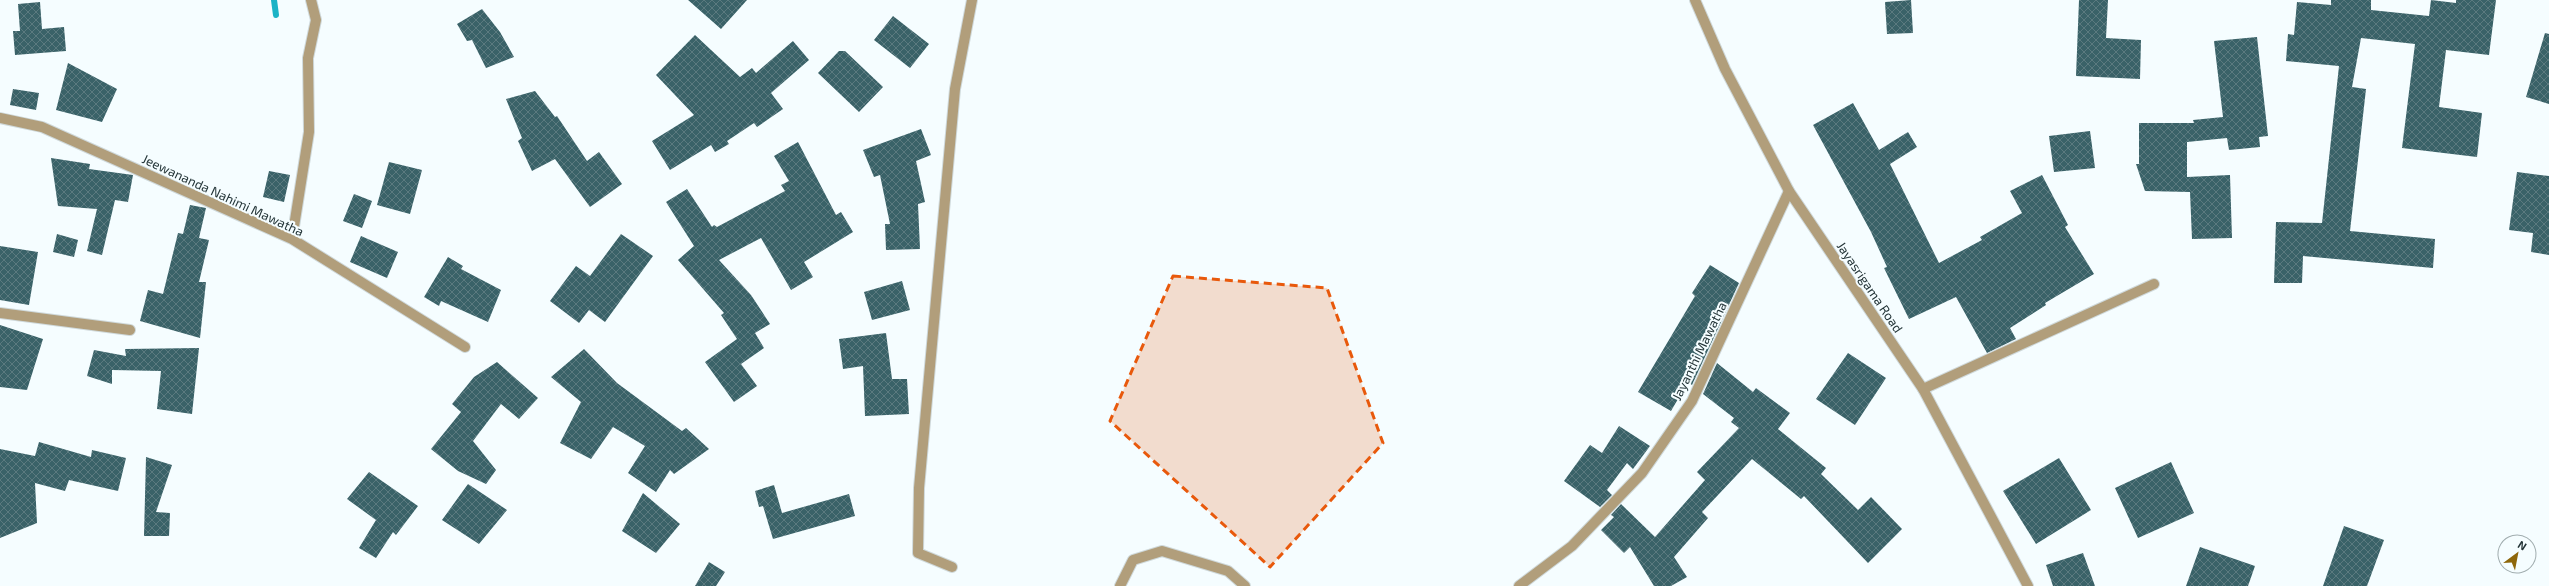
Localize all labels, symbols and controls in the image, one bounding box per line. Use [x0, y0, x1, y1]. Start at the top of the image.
street label: Jeewananda Nahimi Mawatha [140, 150, 306, 240]
street label: Jayasrigama Road [1834, 238, 1906, 336]
street label: Jayanthi Mawatha [1668, 299, 1730, 403]
north arrow [2497, 534, 2537, 574]
text: N [2516, 537, 2529, 553]

